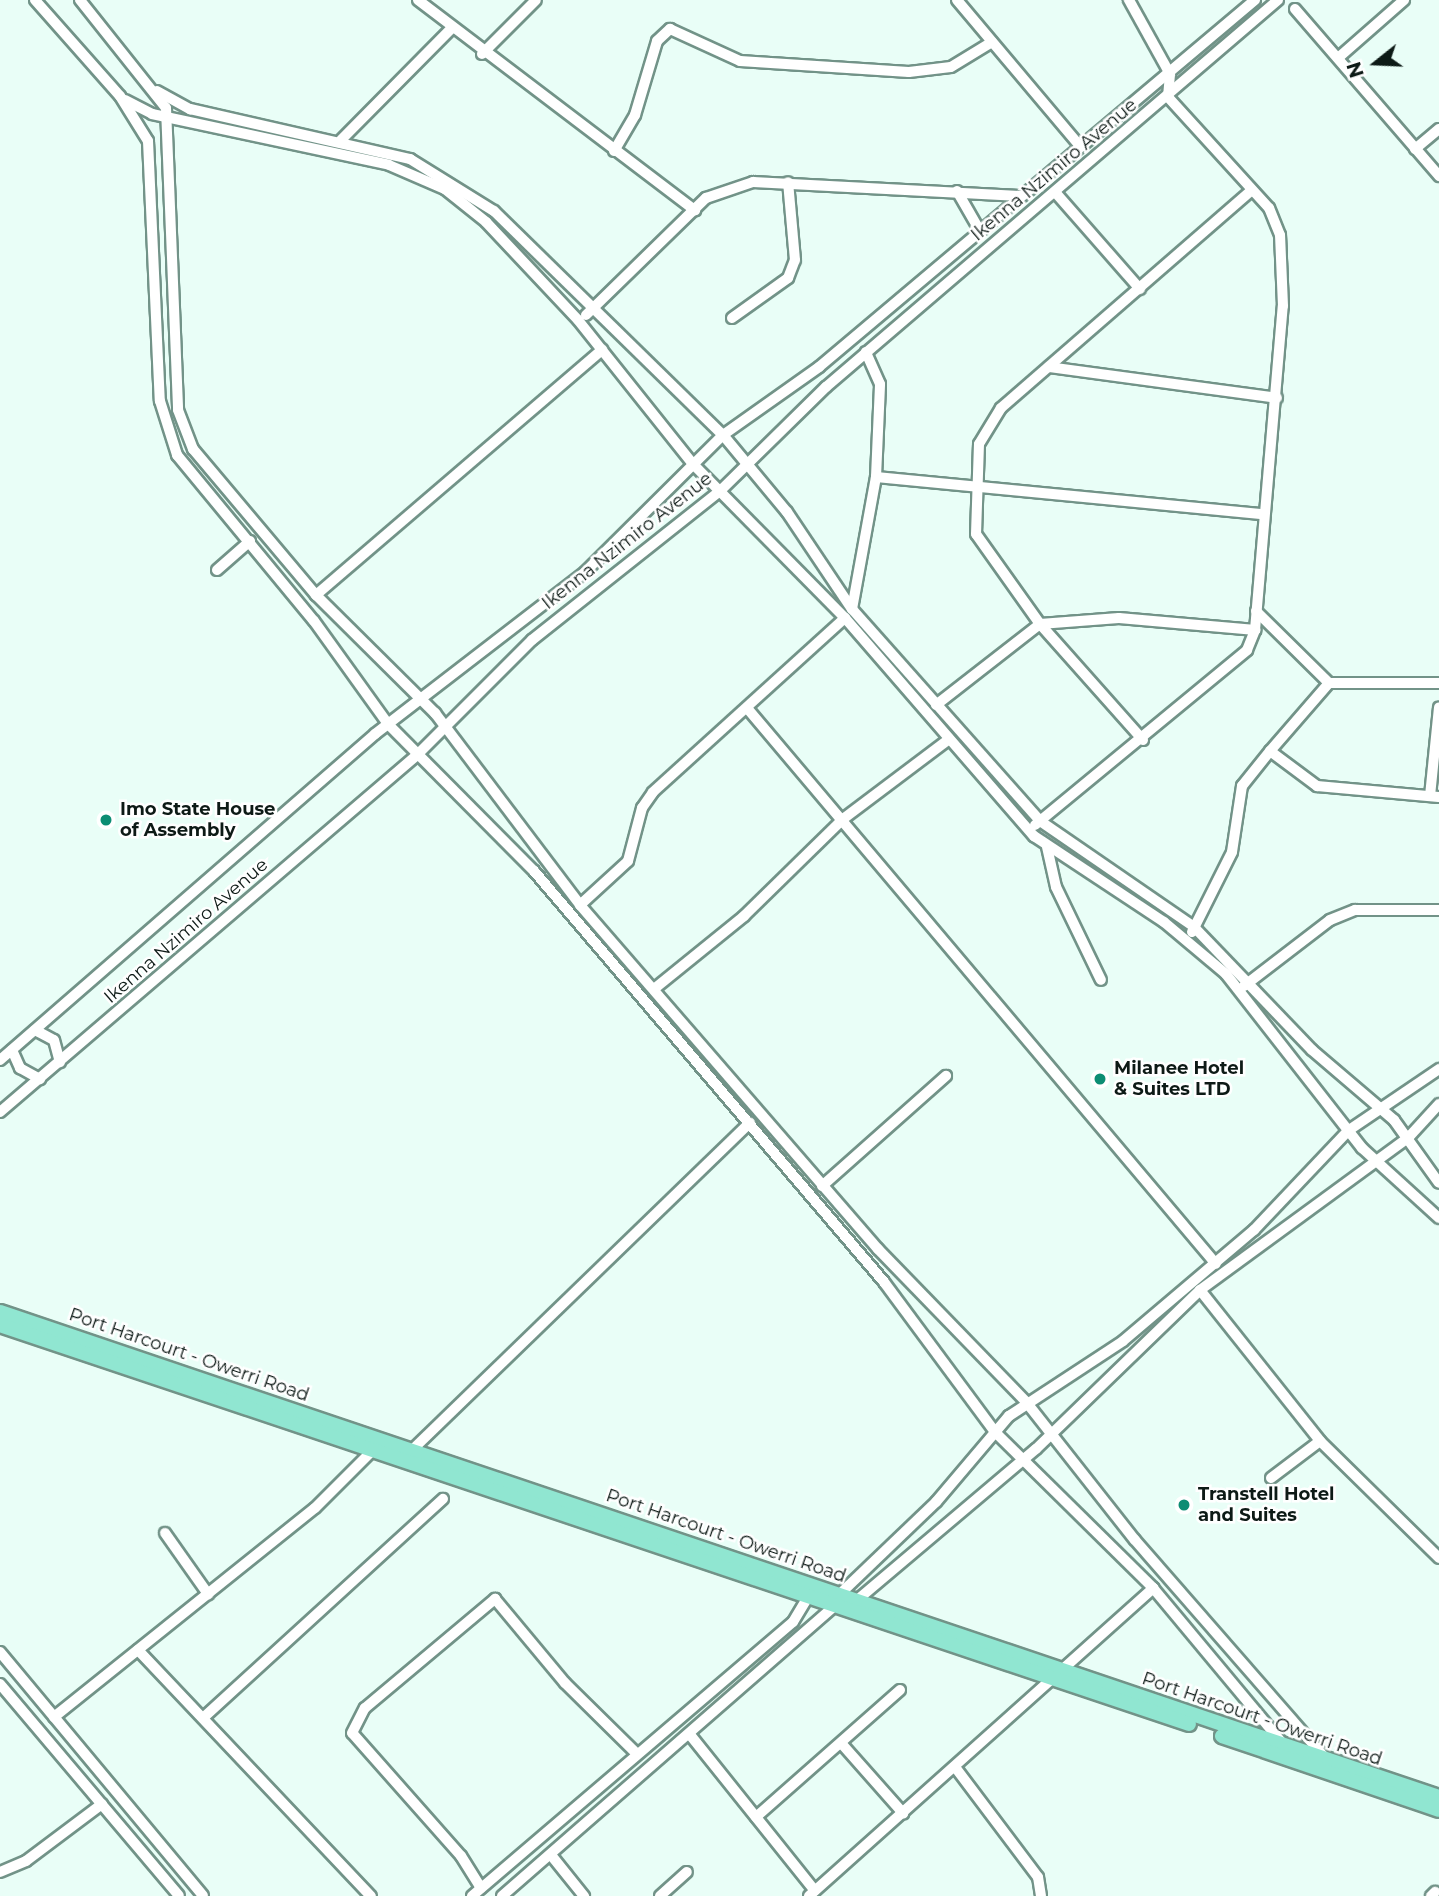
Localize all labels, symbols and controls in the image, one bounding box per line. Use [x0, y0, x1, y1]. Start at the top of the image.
north arrow [1341, 28, 1411, 98]
text: N [1342, 59, 1369, 81]
street label: Ikenna Nzimiro Avenue [967, 94, 1141, 246]
street label: Ikenna Nzimiro Avenue [538, 468, 716, 614]
place label: Imo State House of Assembly [120, 799, 275, 842]
marker: Imo State House of Assembly [98, 812, 114, 828]
street label: Ikenna Nzimiro Avenue [100, 854, 272, 1008]
place label: Milanee Hotel & Suites LTD [1114, 1058, 1244, 1100]
marker: Milanee Hotel & Suites LTD [1092, 1071, 1108, 1087]
street label: Port Harcourt - Owerri Road [66, 1304, 312, 1406]
place label: Transtell Hotel and Suites [1198, 1484, 1335, 1526]
street label: Port Harcourt - Owerri Road [603, 1485, 849, 1587]
marker: Transtell Hotel and Suites [1176, 1497, 1192, 1513]
street label: Port Harcourt - Owerri Road [1139, 1668, 1385, 1770]

